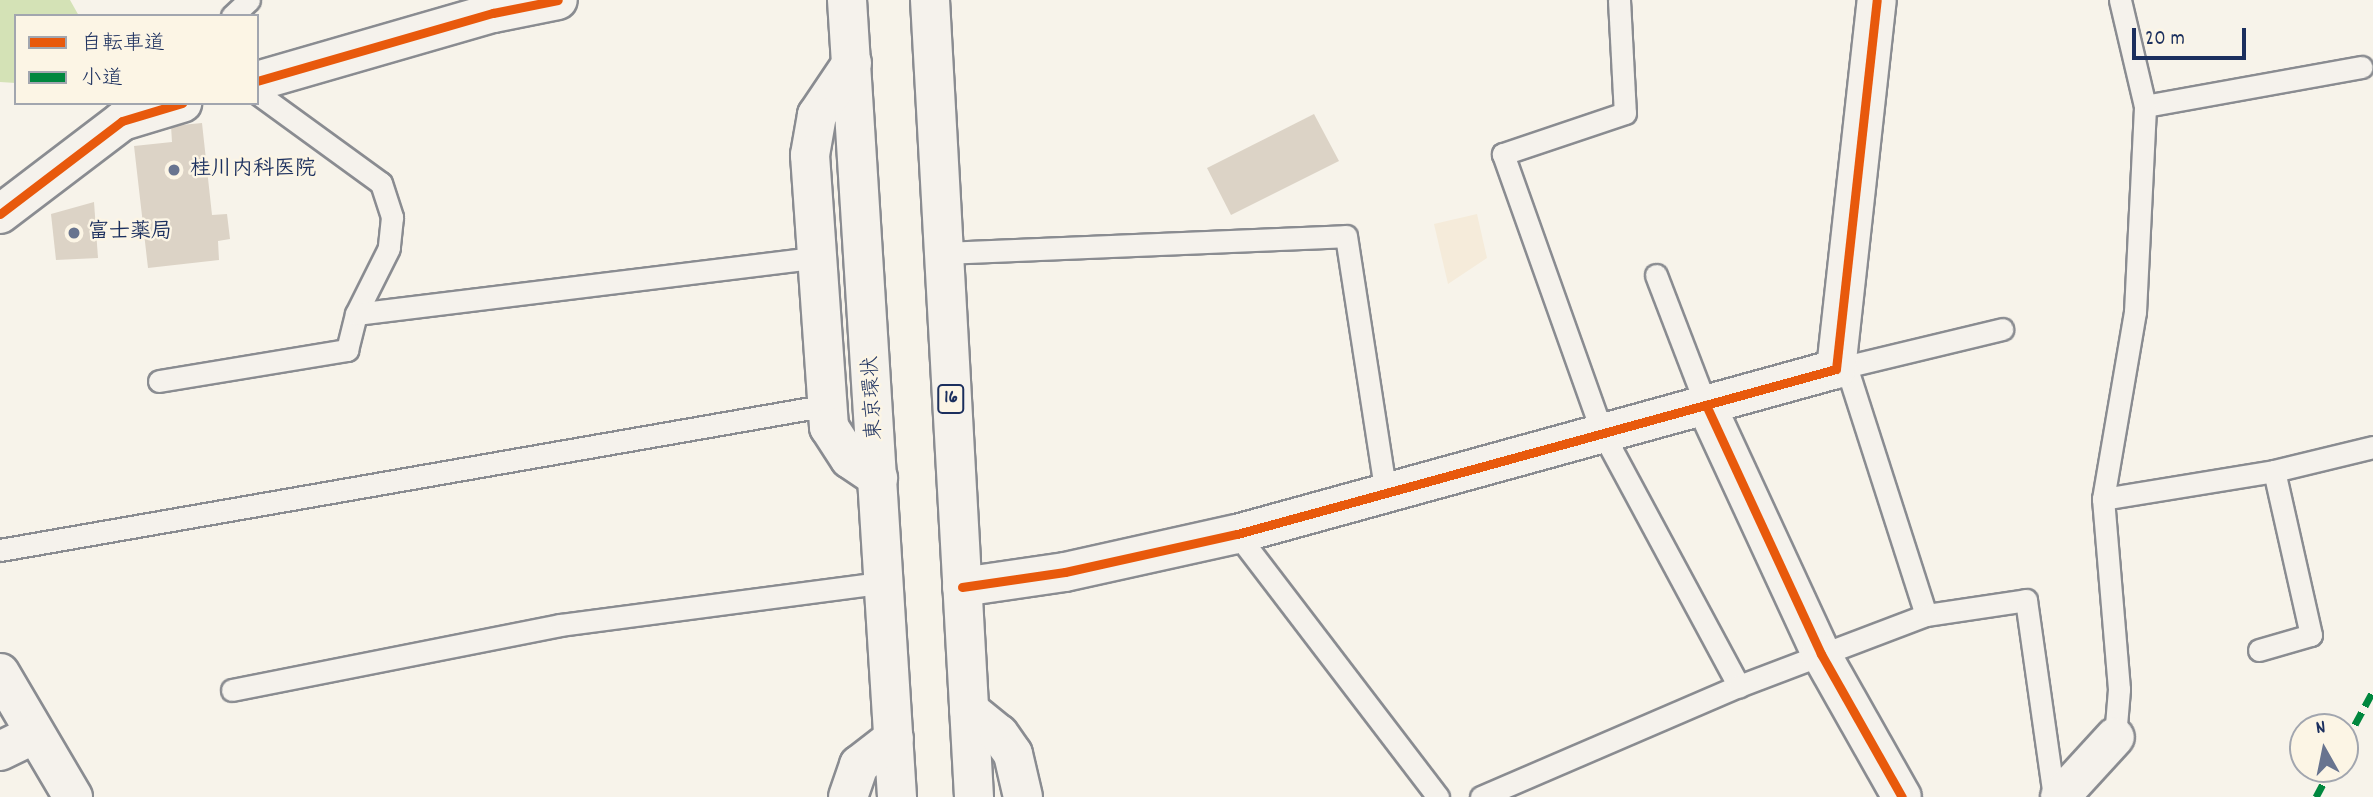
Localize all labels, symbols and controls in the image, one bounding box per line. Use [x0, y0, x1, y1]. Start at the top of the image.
legend [14, 14, 259, 105]
scale bar [2135, 14, 2249, 58]
text: 20 m [2145, 25, 2185, 55]
text: 自転車道 [81, 30, 165, 60]
text: 小道 [81, 65, 123, 95]
place label: 桂川内科医院 [190, 157, 316, 183]
marker: 桂川内科医院 [164, 160, 184, 180]
place label: 富士薬局 [88, 220, 172, 246]
marker: 富士薬局 [66, 225, 82, 241]
street label: 東京環状 [859, 355, 889, 441]
road number: 16 [937, 384, 965, 414]
north arrow [2289, 713, 2359, 783]
text: N [2314, 715, 2328, 743]

